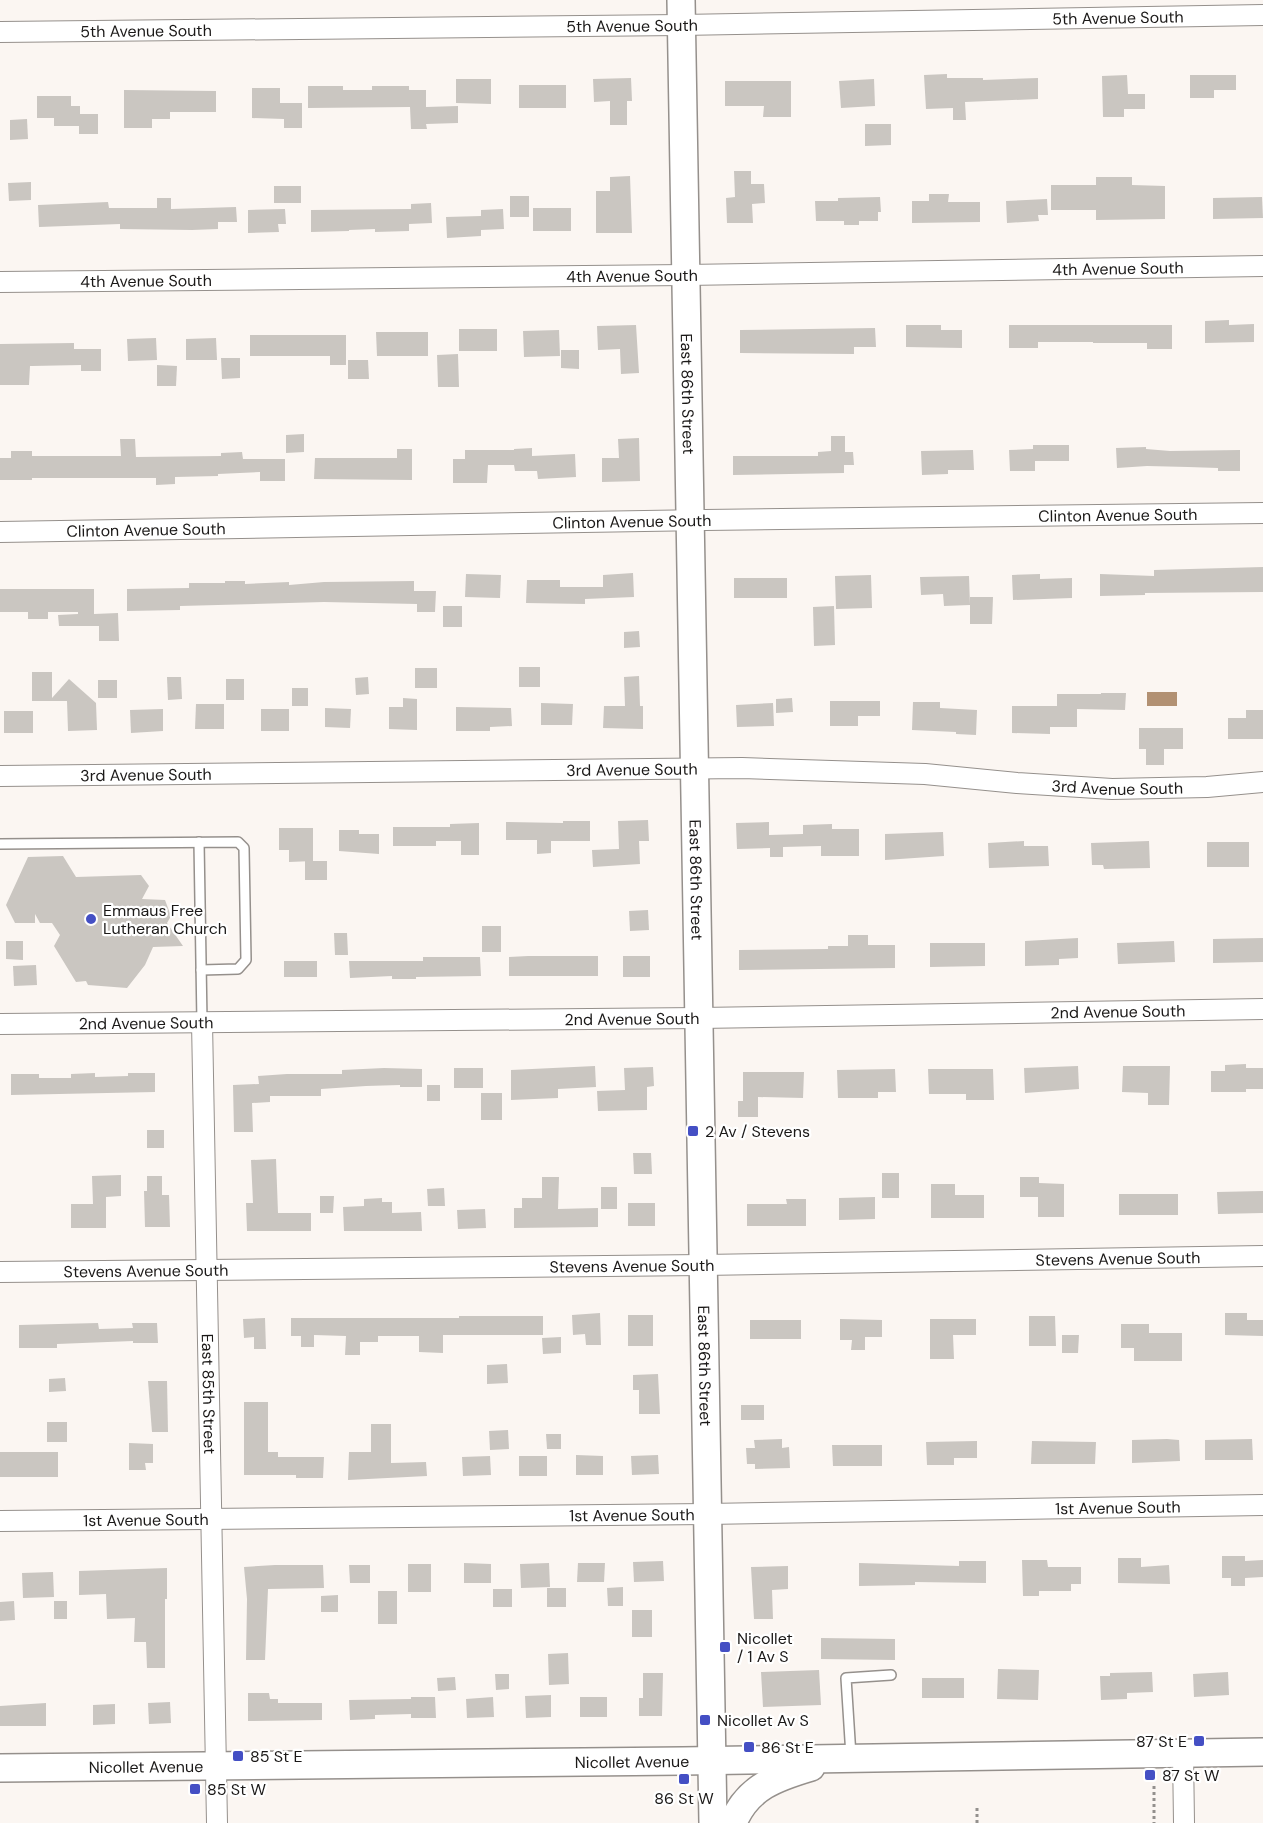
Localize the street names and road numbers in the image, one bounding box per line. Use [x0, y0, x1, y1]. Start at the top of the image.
street label: 5th Avenue South [1052, 6, 1184, 29]
street label: 5th Avenue South [566, 14, 698, 37]
street label: 5th Avenue South [80, 19, 212, 42]
street label: 4th Avenue South [1052, 257, 1184, 280]
street label: 4th Avenue South [566, 264, 698, 287]
street label: 4th Avenue South [80, 269, 212, 292]
street label: East 86th Street [676, 333, 699, 455]
street label: Clinton Avenue South [1038, 503, 1198, 526]
street label: Clinton Avenue South [552, 509, 712, 533]
street label: Clinton Avenue South [66, 518, 226, 541]
street label: 3rd Avenue South [566, 758, 698, 780]
street label: 3rd Avenue South [80, 763, 212, 786]
street label: 3rd Avenue South [1051, 775, 1183, 800]
street label: East 86th Street [685, 819, 708, 941]
street label: 2nd Avenue South [1050, 1000, 1185, 1023]
street label: 2nd Avenue South [564, 1007, 699, 1030]
street label: 2nd Avenue South [78, 1012, 213, 1034]
street label: Stevens Avenue South [1035, 1247, 1201, 1270]
street label: Stevens Avenue South [549, 1254, 715, 1277]
street label: Stevens Avenue South [63, 1259, 229, 1282]
street label: East 86th Street [693, 1305, 717, 1426]
street label: East 85th Street [197, 1333, 221, 1454]
street label: 1st Avenue South [1055, 1496, 1181, 1519]
street label: 1st Avenue South [569, 1504, 695, 1526]
street label: 1st Avenue South [83, 1508, 209, 1531]
street label: Nicollet Avenue [575, 1750, 689, 1773]
street label: Nicollet Avenue [89, 1755, 203, 1778]

